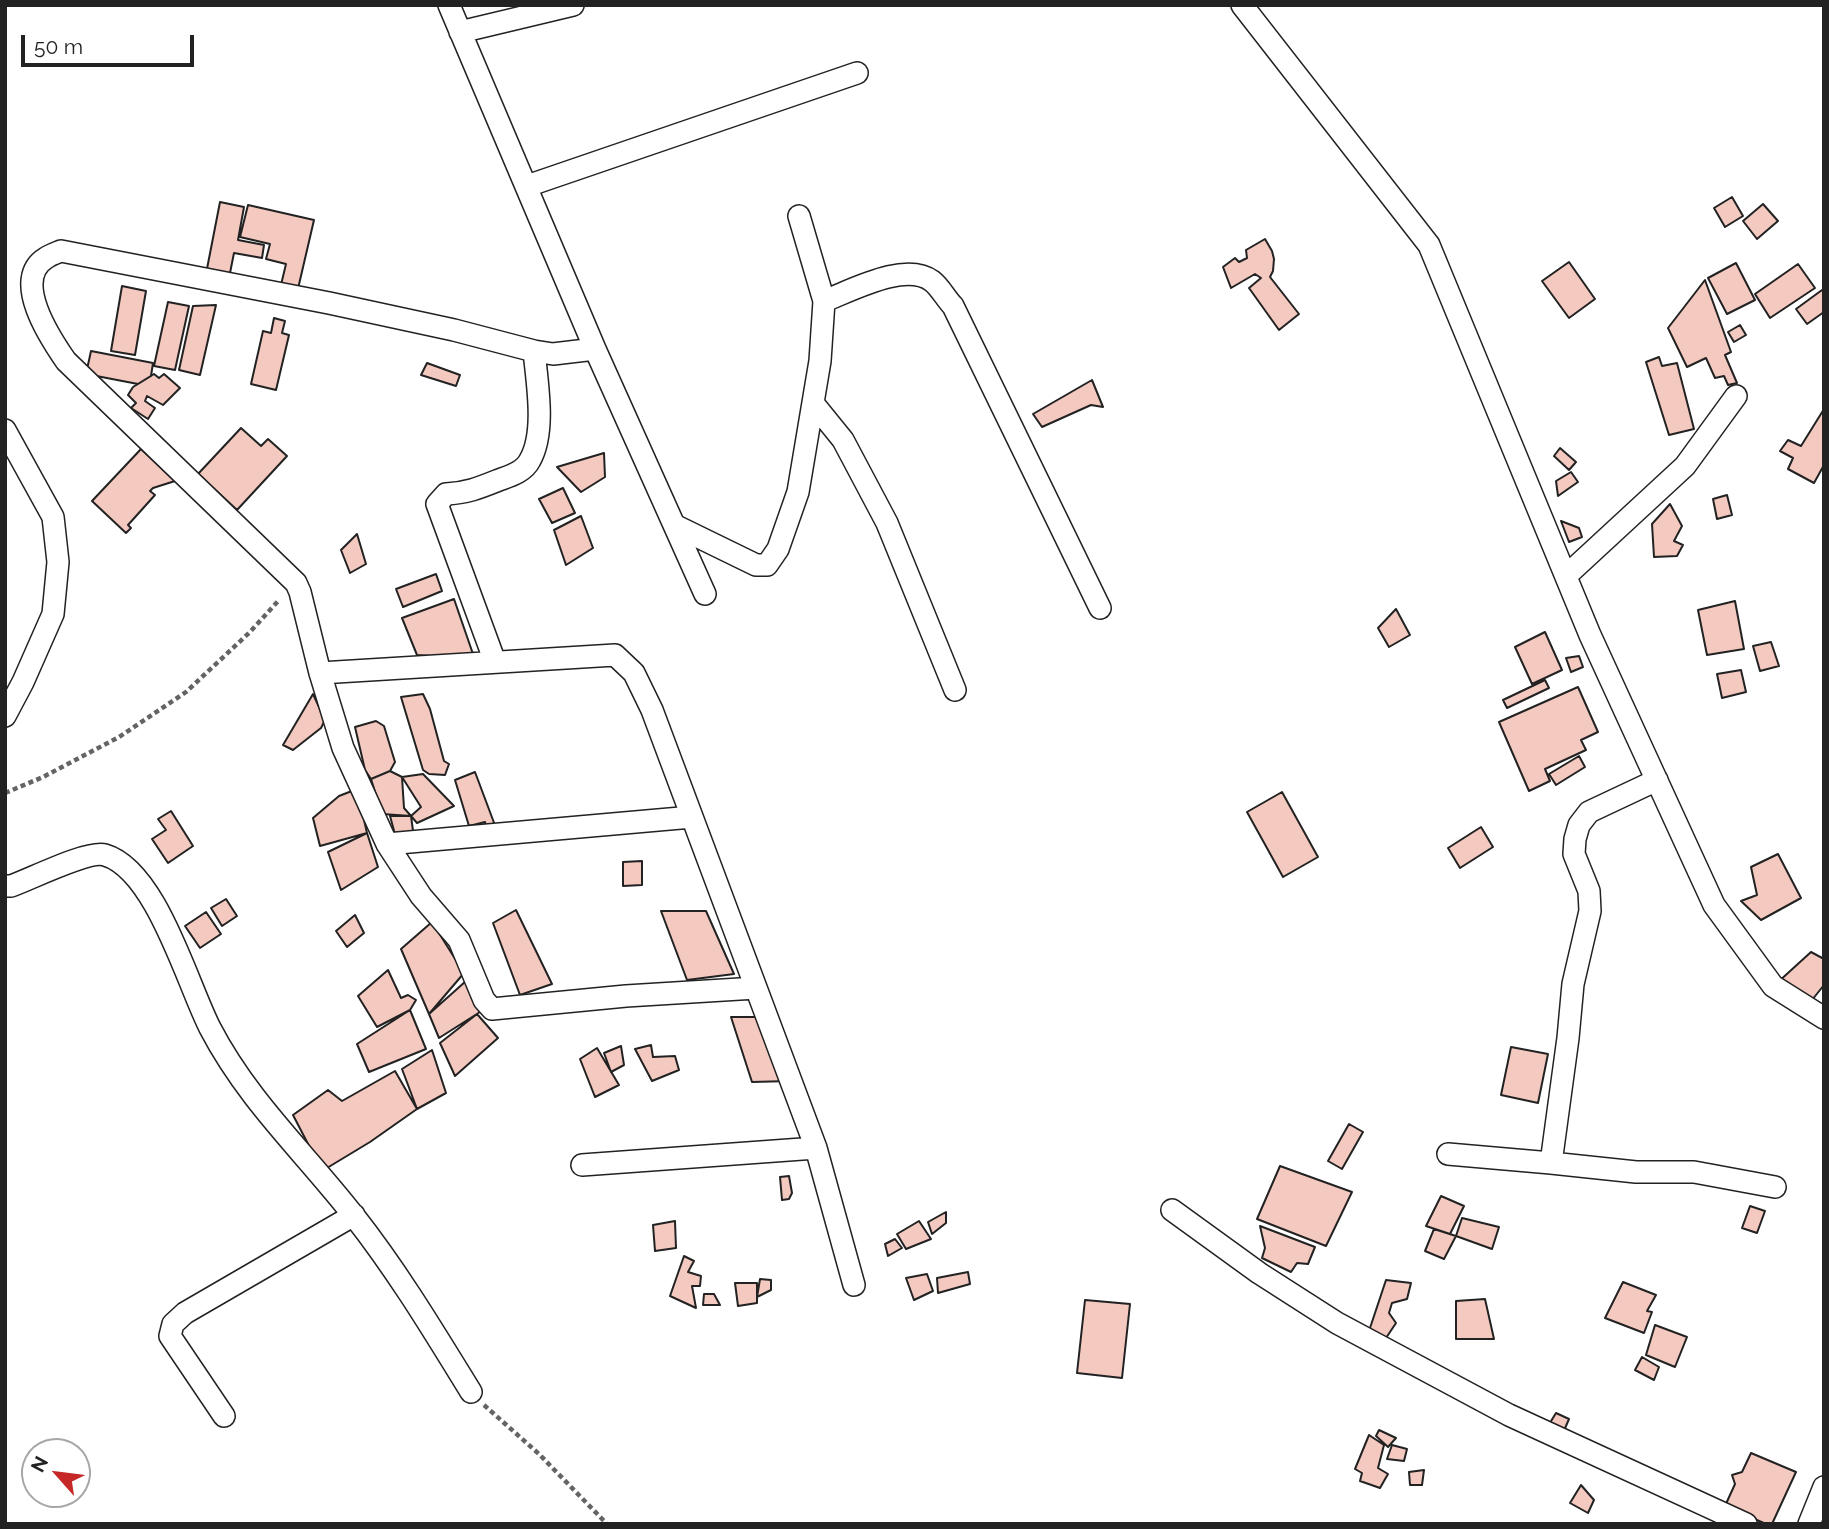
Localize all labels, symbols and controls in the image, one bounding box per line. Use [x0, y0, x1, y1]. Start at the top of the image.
scale bar [24, 21, 198, 65]
text: 50 m [34, 34, 83, 59]
north arrow [21, 1438, 91, 1508]
text: N [26, 1453, 52, 1476]

